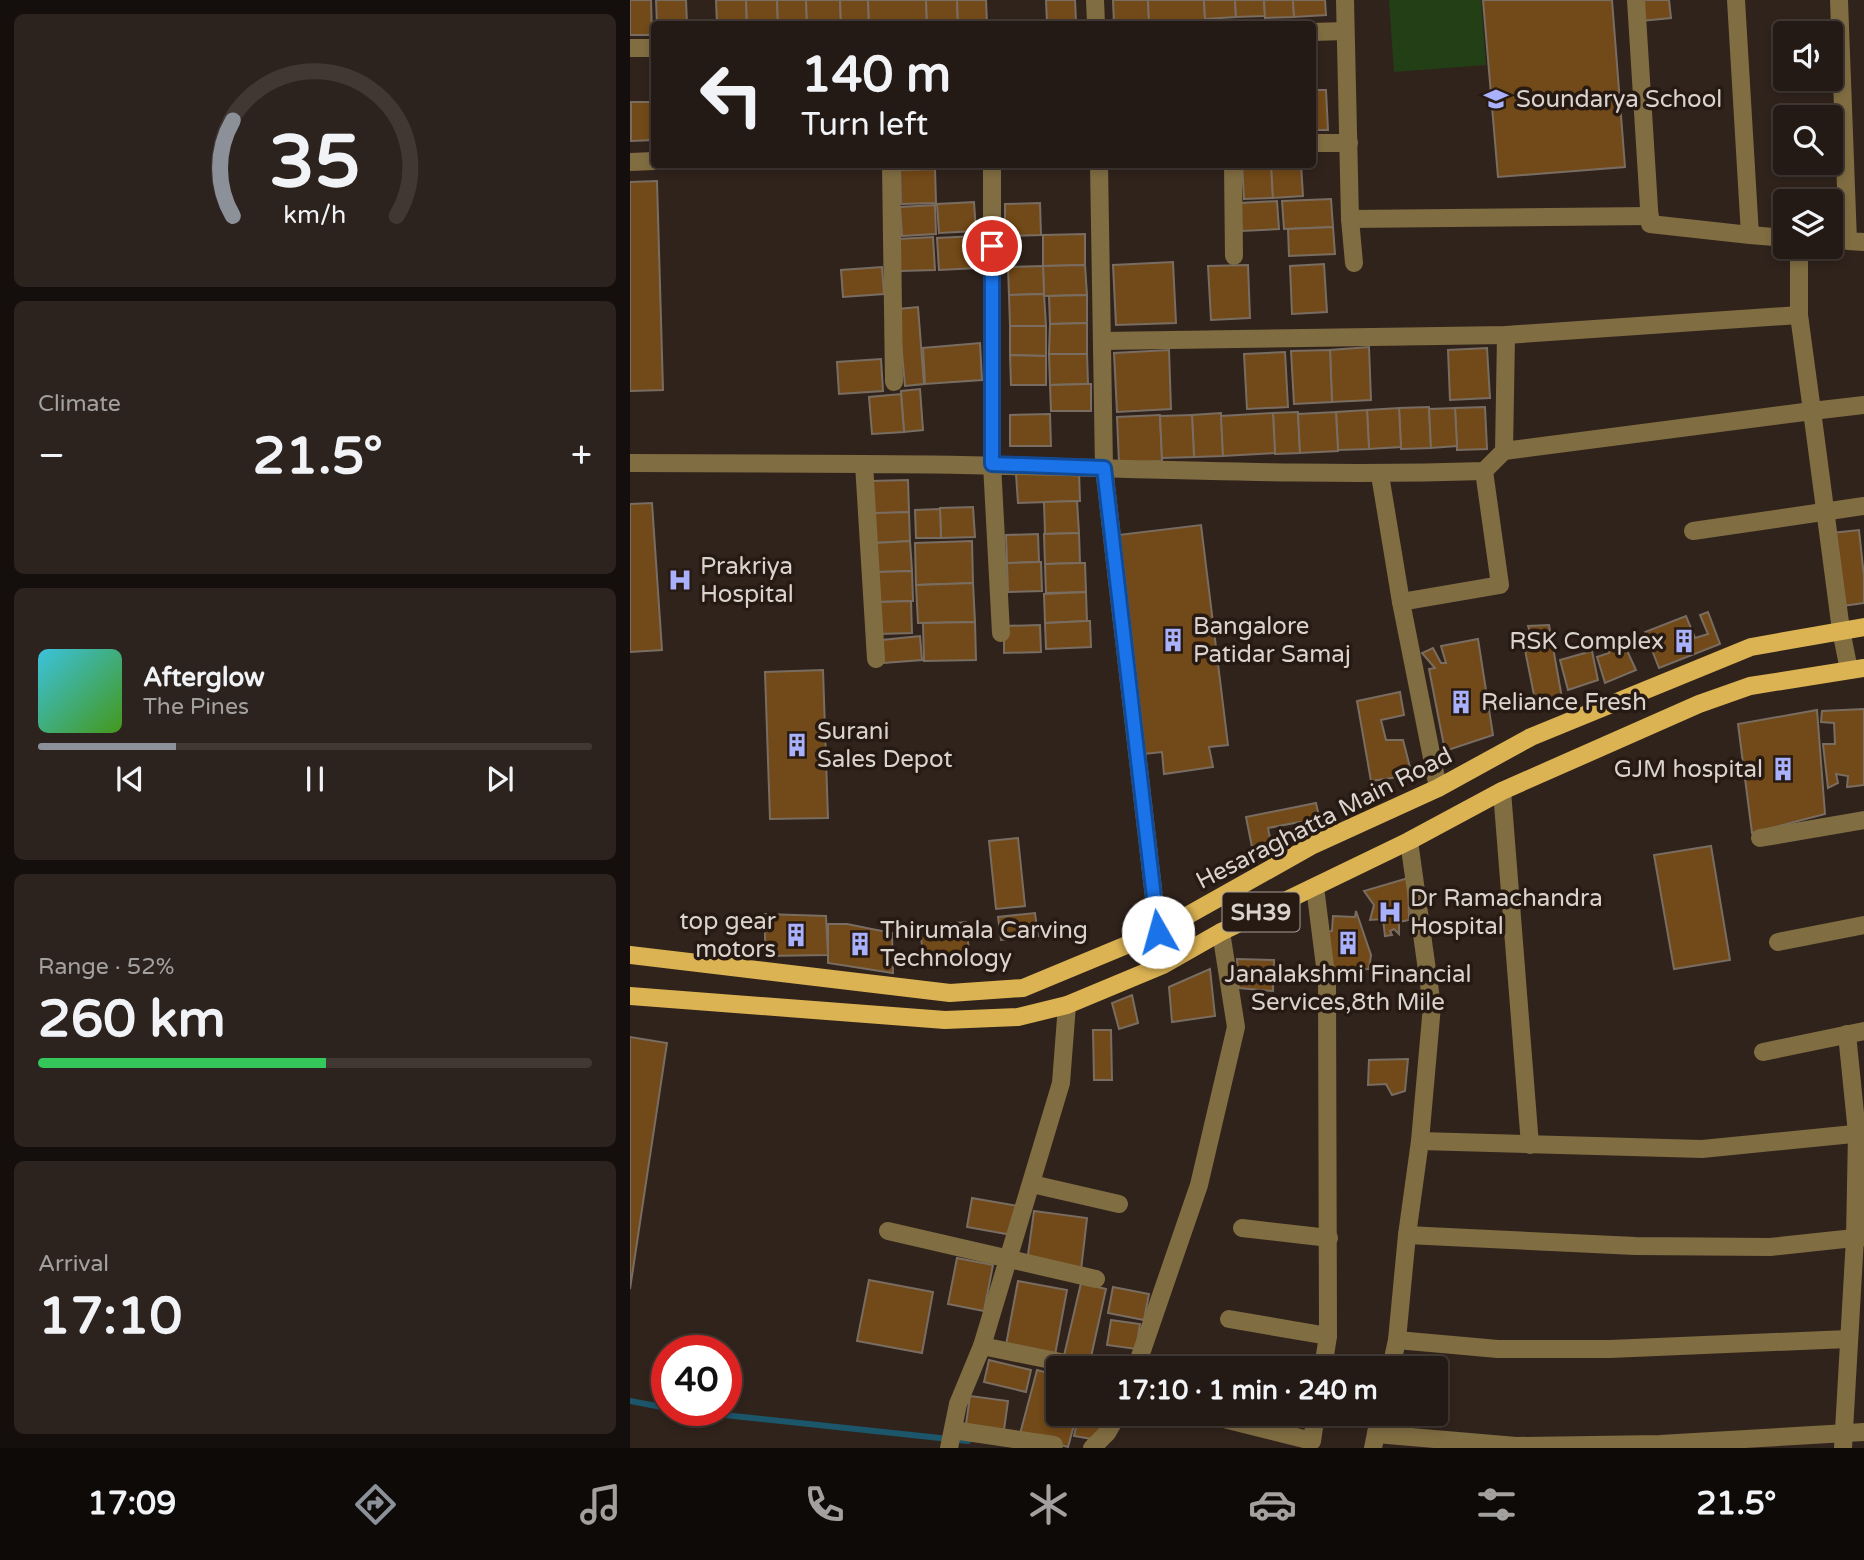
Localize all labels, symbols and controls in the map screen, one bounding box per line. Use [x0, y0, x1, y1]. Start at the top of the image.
map controls [1773, 21, 1843, 259]
button: sound [1773, 21, 1843, 91]
text: 140 m [801, 46, 951, 105]
icon: left [686, 49, 777, 140]
school or university icon: Soundarya School [1482, 85, 1510, 113]
place label: Soundarya School [1516, 85, 1722, 114]
button: search [1773, 105, 1843, 175]
text: Turn left [801, 106, 928, 144]
text: 35 [269, 120, 361, 208]
button: layers [1773, 189, 1843, 259]
text: km/h [284, 200, 346, 230]
pin [962, 216, 1022, 276]
icon: arrive [973, 227, 1011, 265]
text: Climate [38, 390, 121, 418]
text: 21.5° [253, 425, 383, 488]
text: − [38, 433, 65, 479]
text: + [571, 433, 592, 479]
place label: Prakriya Hospital [700, 552, 794, 609]
hospital icon: Prakriya Hospital [666, 566, 694, 594]
place label: Bangalore Patidar Samaj [1193, 612, 1351, 669]
building icon: Bangalore Patidar Samaj [1159, 626, 1187, 654]
place label: RSK Complex [1509, 627, 1664, 656]
building icon: RSK Complex [1670, 627, 1698, 655]
text: Afterglow [143, 662, 265, 693]
building icon: Reliance Fresh [1447, 688, 1475, 716]
place label: Reliance Fresh [1481, 688, 1647, 717]
text: The Pines [143, 693, 249, 721]
place label: Surani Sales Depot [817, 717, 953, 774]
building icon: Surani Sales Depot [783, 731, 811, 759]
street label: Hesaraghatta Main Road [1191, 741, 1457, 896]
place label: GJM hospital [1614, 755, 1763, 784]
building icon: GJM hospital [1769, 755, 1797, 783]
icon: previous [111, 760, 149, 798]
icon: pause [296, 760, 334, 798]
icon: next [481, 760, 519, 798]
place label: Dr Ramachandra Hospital [1410, 884, 1603, 941]
road number: SH39 [1222, 892, 1300, 931]
position arrow [1121, 895, 1195, 969]
hospital icon: Dr Ramachandra Hospital [1376, 898, 1404, 926]
place label: top gear motors [680, 907, 777, 964]
place label: Thirumala Carving Technology [880, 916, 1088, 973]
building icon: top gear motors [782, 921, 810, 949]
building icon: Janalakshmi Financial Services,8th Mile [1334, 929, 1362, 957]
building icon: Thirumala Carving Technology [846, 930, 874, 958]
text: Range · 52% [38, 953, 174, 981]
place label: Janalakshmi Financial Services,8th Mile [1225, 960, 1471, 1017]
text: 260 km [38, 988, 226, 1051]
text: Arrival [38, 1250, 109, 1278]
text: 17:10 [38, 1285, 182, 1348]
speed limit sign: 40 [651, 1335, 742, 1426]
text: 17:10 · 1 min · 240 m [1116, 1375, 1378, 1406]
icon: directions [351, 1480, 400, 1529]
icon: music [576, 1480, 625, 1529]
icon: phone [800, 1480, 849, 1529]
icon: climate [1024, 1480, 1073, 1529]
icon: car [1248, 1480, 1297, 1529]
icon: filters [1472, 1480, 1521, 1529]
text: 17:09 [88, 1485, 176, 1523]
text: 21.5° [1696, 1485, 1776, 1523]

